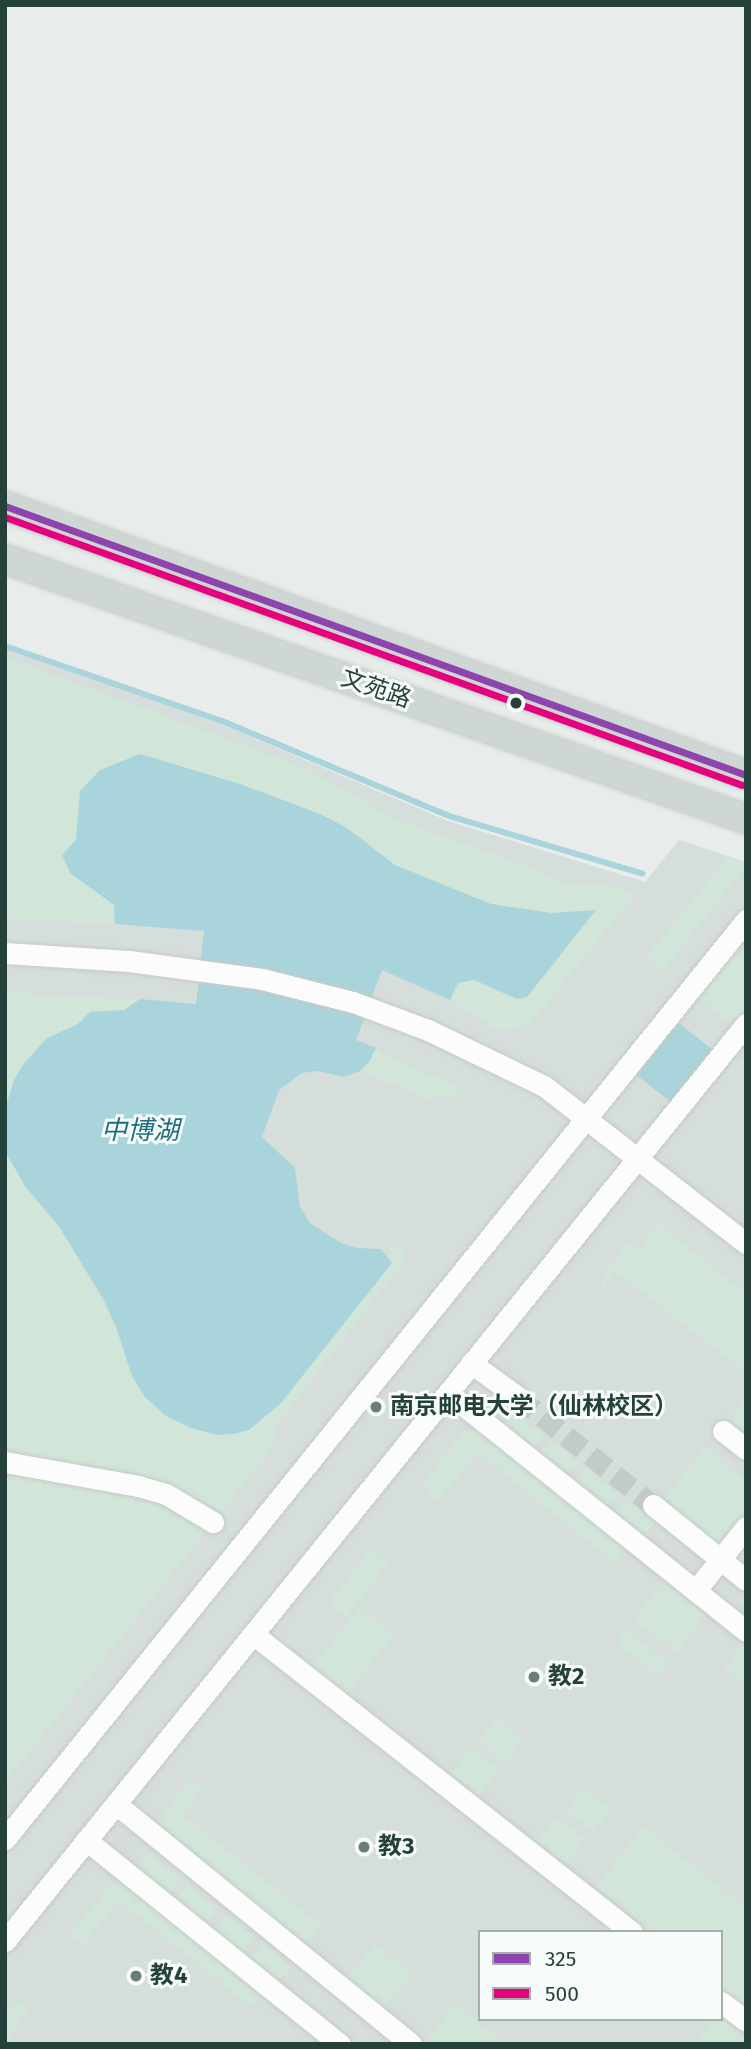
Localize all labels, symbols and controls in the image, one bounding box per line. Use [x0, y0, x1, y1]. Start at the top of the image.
street label: 文苑路 [337, 664, 415, 714]
unlabelled marker [509, 696, 523, 710]
water label: 中博湖 [101, 1115, 179, 1147]
place label: 南京邮电大学（仙林校区） [390, 1393, 678, 1421]
marker: 南京邮电大学（仙林校区） [368, 1399, 384, 1415]
place label: 教2 [548, 1663, 584, 1691]
marker: 教2 [526, 1669, 542, 1685]
place label: 教3 [378, 1833, 414, 1861]
marker: 教3 [356, 1839, 372, 1855]
legend [478, 1930, 723, 2021]
text: 325 [545, 1946, 576, 1972]
place label: 教4 [150, 1962, 188, 1990]
marker: 教4 [128, 1968, 144, 1984]
text: 500 [545, 1981, 579, 2007]

